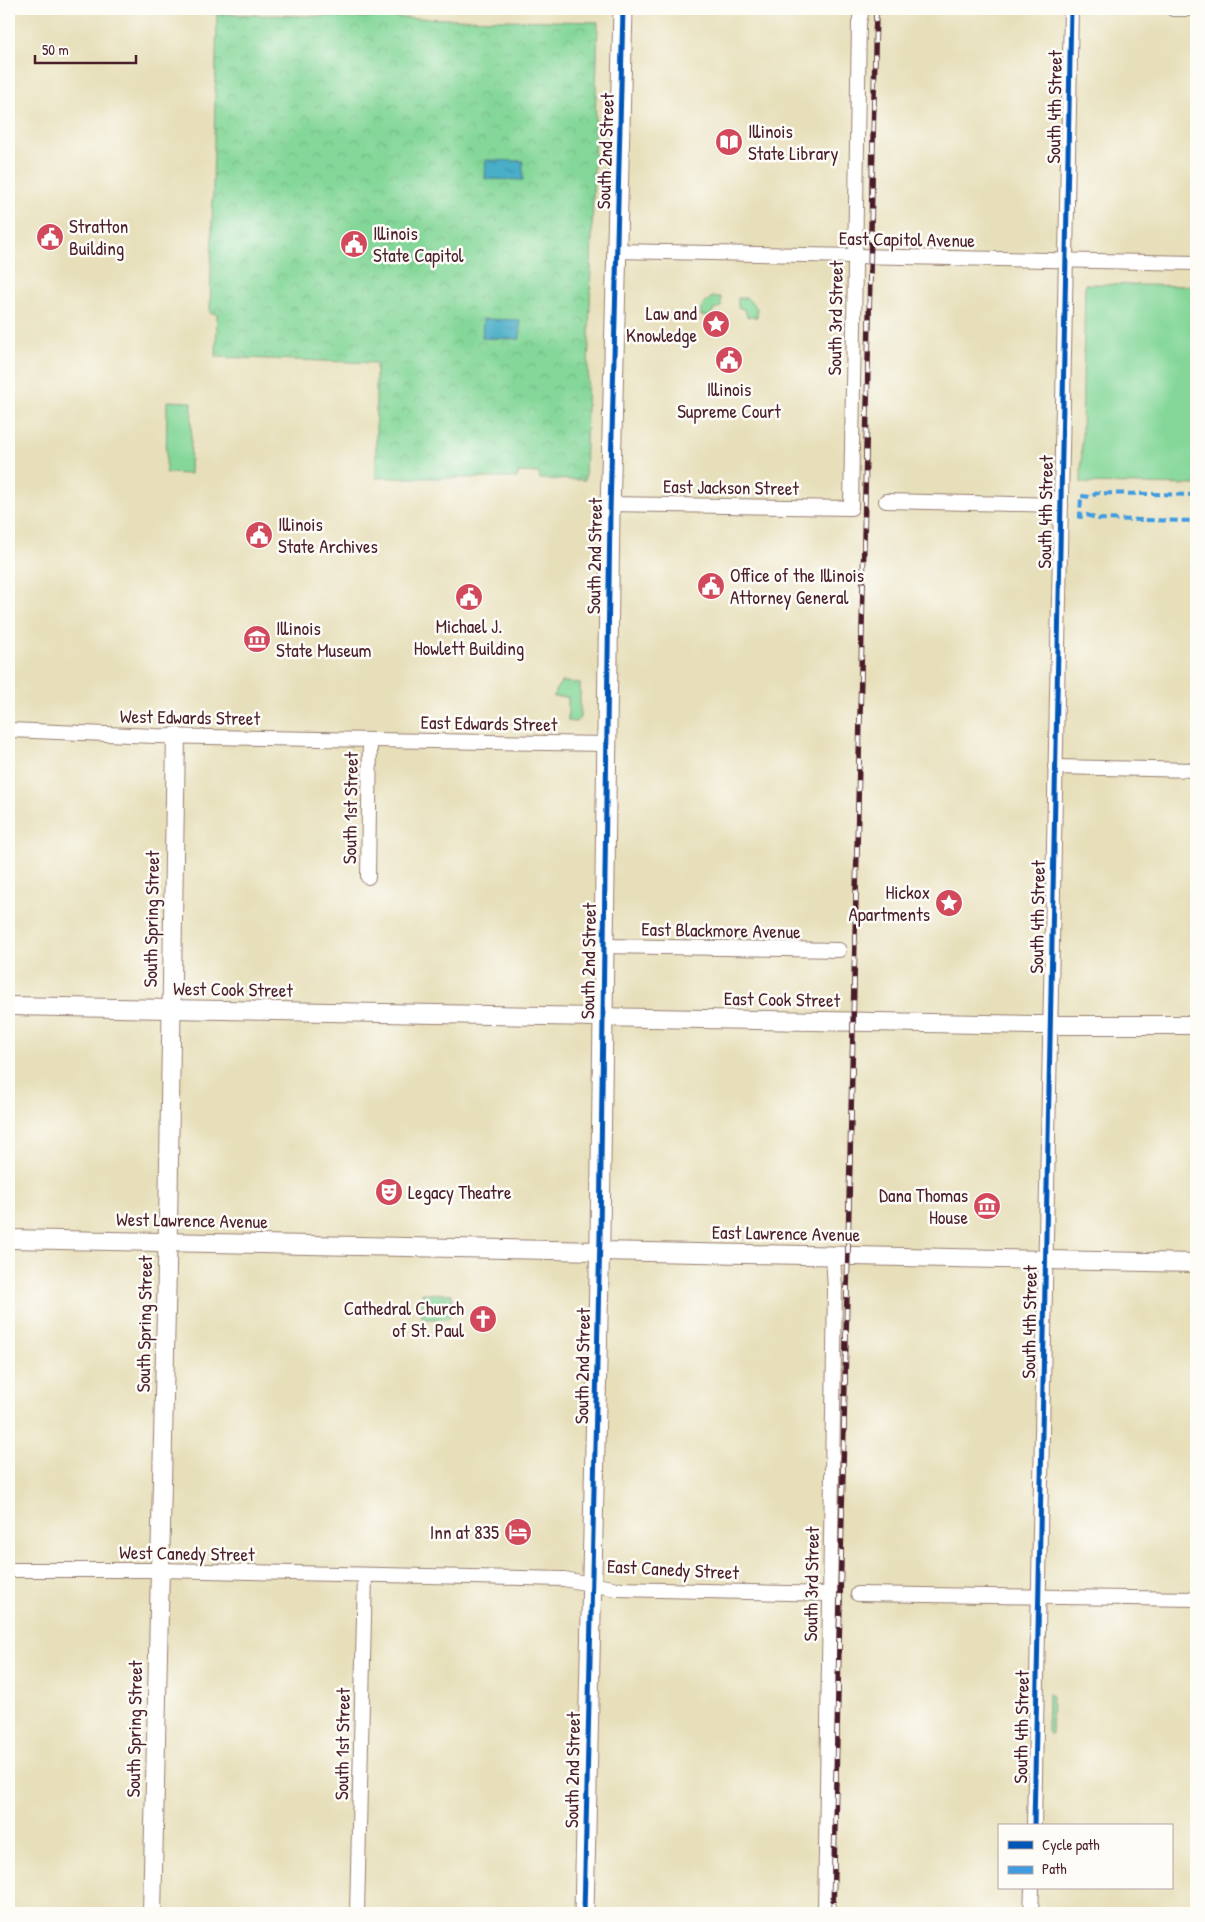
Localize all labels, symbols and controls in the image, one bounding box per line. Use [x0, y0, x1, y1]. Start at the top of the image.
scale bar [35, 32, 136, 64]
text: 50 m [42, 39, 69, 60]
street label: South 4th Street [1040, 50, 1068, 164]
street label: South 2nd Street [590, 92, 620, 210]
place label: Illinois State Library [748, 118, 838, 166]
library icon: Illinois State Library [714, 127, 744, 157]
place label: Stratton Building [69, 213, 128, 261]
place label: Illinois State Capitol [373, 220, 465, 268]
public building icon: Stratton Building [35, 222, 65, 252]
street label: East Capitol Avenue [839, 225, 976, 253]
public building icon: Illinois State Capitol [339, 229, 369, 259]
street label: South 3rd Street [821, 260, 849, 376]
place label: Law and Knowledge [626, 300, 698, 348]
place icon: Law and Knowledge [701, 309, 731, 339]
public building icon: Illinois Supreme Court [714, 345, 744, 375]
place label: Illinois Supreme Court [677, 376, 781, 424]
street label: South 4th Street [1031, 455, 1059, 569]
street label: East Jackson Street [663, 473, 800, 501]
street label: South 2nd Street [580, 497, 608, 614]
place label: Illinois State Archives [278, 511, 378, 559]
public building icon: Illinois State Archives [244, 520, 274, 550]
place label: Office of the Illinois Attorney General [730, 562, 864, 610]
public building icon: Office of the Illinois Attorney General [696, 571, 726, 601]
public building icon: Michael J. Howlett Building [454, 582, 484, 612]
place label: Michael J. Howlett Building [414, 613, 524, 661]
place label: Illinois State Museum [276, 615, 372, 663]
museum icon: Illinois State Museum [242, 624, 272, 654]
street label: West Edwards Street [120, 703, 261, 731]
street label: East Edwards Street [420, 709, 558, 737]
street label: South 1st Street [336, 751, 364, 864]
street label: South Spring Street [137, 850, 165, 988]
street label: South 4th Street [1023, 860, 1051, 974]
place label: Hickox Apartments [848, 879, 930, 927]
place icon: Hickox Apartments [934, 888, 964, 918]
street label: South 2nd Street [574, 902, 602, 1019]
street label: East Blackmore Avenue [641, 916, 801, 944]
street label: West Cook Street [173, 975, 294, 1003]
street label: East Cook Street [724, 985, 841, 1013]
theatre icon: Legacy Theatre [374, 1177, 404, 1207]
place label: Legacy Theatre [408, 1179, 512, 1205]
place label: Dana Thomas House [879, 1182, 968, 1230]
museum icon: Dana Thomas House [972, 1191, 1002, 1221]
street label: West Lawrence Avenue [116, 1206, 269, 1234]
street label: East Lawrence Avenue [712, 1219, 861, 1247]
street label: South Spring Street [130, 1255, 158, 1393]
street label: South 4th Street [1015, 1265, 1043, 1379]
place label: Cathedral Church of St. Paul [344, 1295, 465, 1343]
church icon: Cathedral Church of St. Paul [468, 1304, 498, 1334]
street label: South 2nd Street [568, 1307, 596, 1424]
hotel icon: Inn at 835 [503, 1517, 533, 1547]
place label: Inn at 835 [430, 1519, 499, 1545]
street label: South 3rd Street [797, 1526, 825, 1642]
street label: West Canedy Street [119, 1539, 255, 1567]
street label: East Canedy Street [606, 1553, 740, 1585]
street label: South Spring Street [120, 1660, 148, 1798]
street label: South 4th Street [1007, 1670, 1035, 1784]
street label: South 1st Street [328, 1687, 356, 1800]
street label: South 2nd Street [558, 1711, 586, 1828]
legend [998, 1824, 1172, 1890]
text: Cycle path [1042, 1834, 1100, 1855]
text: Path [1042, 1858, 1067, 1879]

